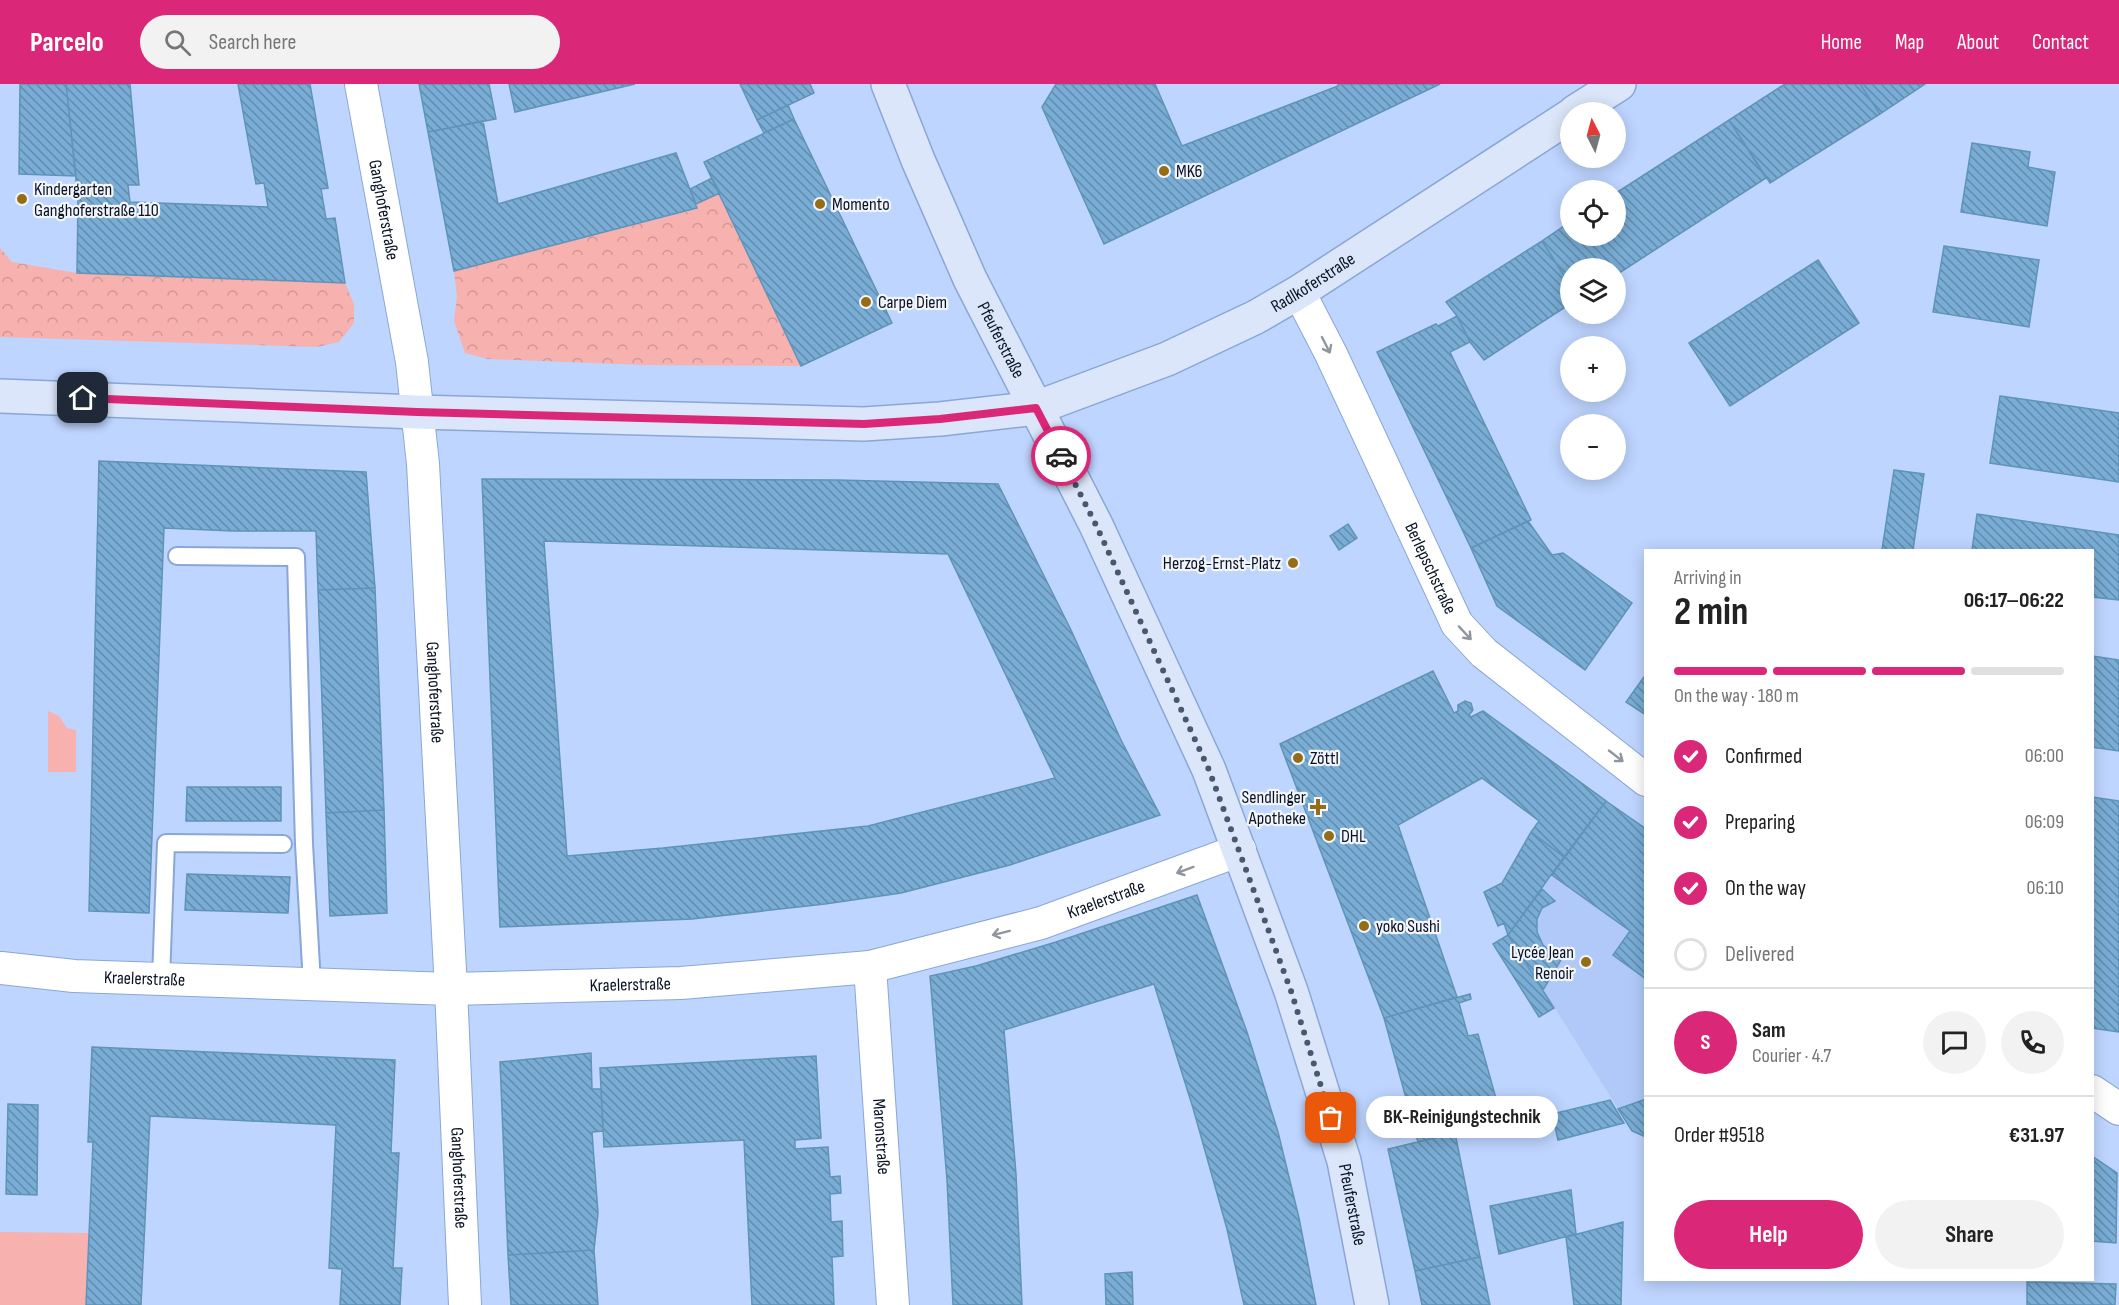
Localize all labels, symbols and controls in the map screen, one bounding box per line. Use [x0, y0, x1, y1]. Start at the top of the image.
search box [140, 15, 560, 69]
text: Parcelo [30, 26, 104, 59]
icon: search [161, 26, 194, 59]
text: Search here [209, 29, 296, 56]
text: Home [1821, 30, 1862, 55]
text: Map [1895, 30, 1924, 55]
text: About [1957, 30, 1999, 55]
text: Contact [2032, 30, 2089, 55]
north arrow [1560, 102, 1626, 168]
map controls [1560, 102, 1626, 480]
street label: Ganghoferstraße [365, 158, 404, 262]
place label: MK6 [1176, 161, 1203, 182]
marker: MK6 [1157, 164, 1171, 178]
place label: Kindergarten Ganghoferstraße 110 [34, 179, 159, 221]
button: locate [1560, 180, 1626, 246]
marker: Kindergarten Ganghoferstraße 110 [15, 192, 29, 206]
place label: Momento [832, 194, 890, 215]
marker: Momento [813, 197, 827, 211]
street label: Radlkoferstraße [1267, 248, 1359, 317]
button: layers [1560, 258, 1626, 324]
place label: Carpe Diem [878, 292, 947, 313]
marker: Carpe Diem [859, 295, 873, 309]
street label: Pfeuferstraße [973, 298, 1029, 382]
one-way arrow [1321, 335, 1332, 353]
button: + [1560, 336, 1626, 402]
pin [57, 372, 108, 423]
icon: home [66, 381, 99, 414]
button: − [1560, 414, 1626, 480]
courier [1031, 426, 1091, 486]
icon: car [1045, 440, 1078, 473]
street label: Berlepschstraße [1401, 519, 1461, 617]
place label: Herzog-Ernst-Platz [1163, 553, 1282, 574]
marker: Herzog-Ernst-Platz [1286, 556, 1300, 570]
text: Arriving in [1674, 566, 1742, 590]
text: 06:17–06:22 [1964, 587, 2064, 614]
text: 2 min [1674, 589, 1748, 636]
one-way arrow [1458, 625, 1472, 640]
street label: Ganghoferstraße [422, 641, 448, 744]
text: On the way · 180 m [1674, 684, 1799, 708]
icon: check [1674, 740, 1707, 773]
text: Confirmed [1725, 743, 1802, 770]
text: 06:00 [2025, 744, 2064, 768]
place label: Zöttl [1310, 748, 1339, 769]
one-way arrow [1608, 750, 1624, 763]
marker: Zöttl [1291, 751, 1305, 765]
place label: Sendlinger Apotheke [1242, 787, 1306, 829]
marker: Sendlinger Apotheke [1311, 800, 1325, 814]
icon: check [1674, 806, 1707, 839]
text: Preparing [1725, 809, 1795, 836]
text: 06:09 [2025, 810, 2064, 834]
place label: DHL [1341, 826, 1366, 847]
marker: DHL [1322, 829, 1336, 843]
one-way arrow [1176, 865, 1195, 876]
icon: check [1674, 872, 1707, 905]
street label: Kraelerstraße [1064, 875, 1148, 923]
text: On the way [1725, 875, 1806, 902]
text: 06:10 [2027, 876, 2064, 900]
place label: yoko Sushi [1376, 916, 1440, 937]
marker: yoko Sushi [1357, 919, 1371, 933]
one-way arrow [992, 928, 1011, 939]
text: Delivered [1725, 941, 1794, 968]
place label: Lycée Jean Renoir [1511, 942, 1574, 984]
marker: Lycée Jean Renoir [1579, 955, 1593, 969]
street label: Kraelerstraße [104, 967, 185, 990]
street label: Kraelerstraße [589, 973, 671, 996]
button: chat [1923, 1011, 1986, 1074]
button: phone [2001, 1011, 2064, 1074]
text: Sam [1752, 1017, 1786, 1044]
text: S [1701, 1029, 1710, 1056]
text: Courier · 4.7 [1752, 1044, 1831, 1068]
pin [1305, 1092, 1356, 1143]
callout: BK-Reinigungstechnik [1367, 1097, 1559, 1139]
street label: Maronstraße [868, 1098, 895, 1175]
icon: bag [1314, 1101, 1347, 1134]
text: BK-Reinigungstechnik [1383, 1105, 1541, 1129]
text: Order #9518 [1674, 1122, 1765, 1149]
text: €31.97 [2009, 1122, 2064, 1149]
street label: Ganghoferstraße [447, 1127, 472, 1229]
street label: Pfeuferstraße [1334, 1162, 1371, 1247]
button: Help [1674, 1200, 1863, 1269]
button: Share [1875, 1200, 2064, 1269]

